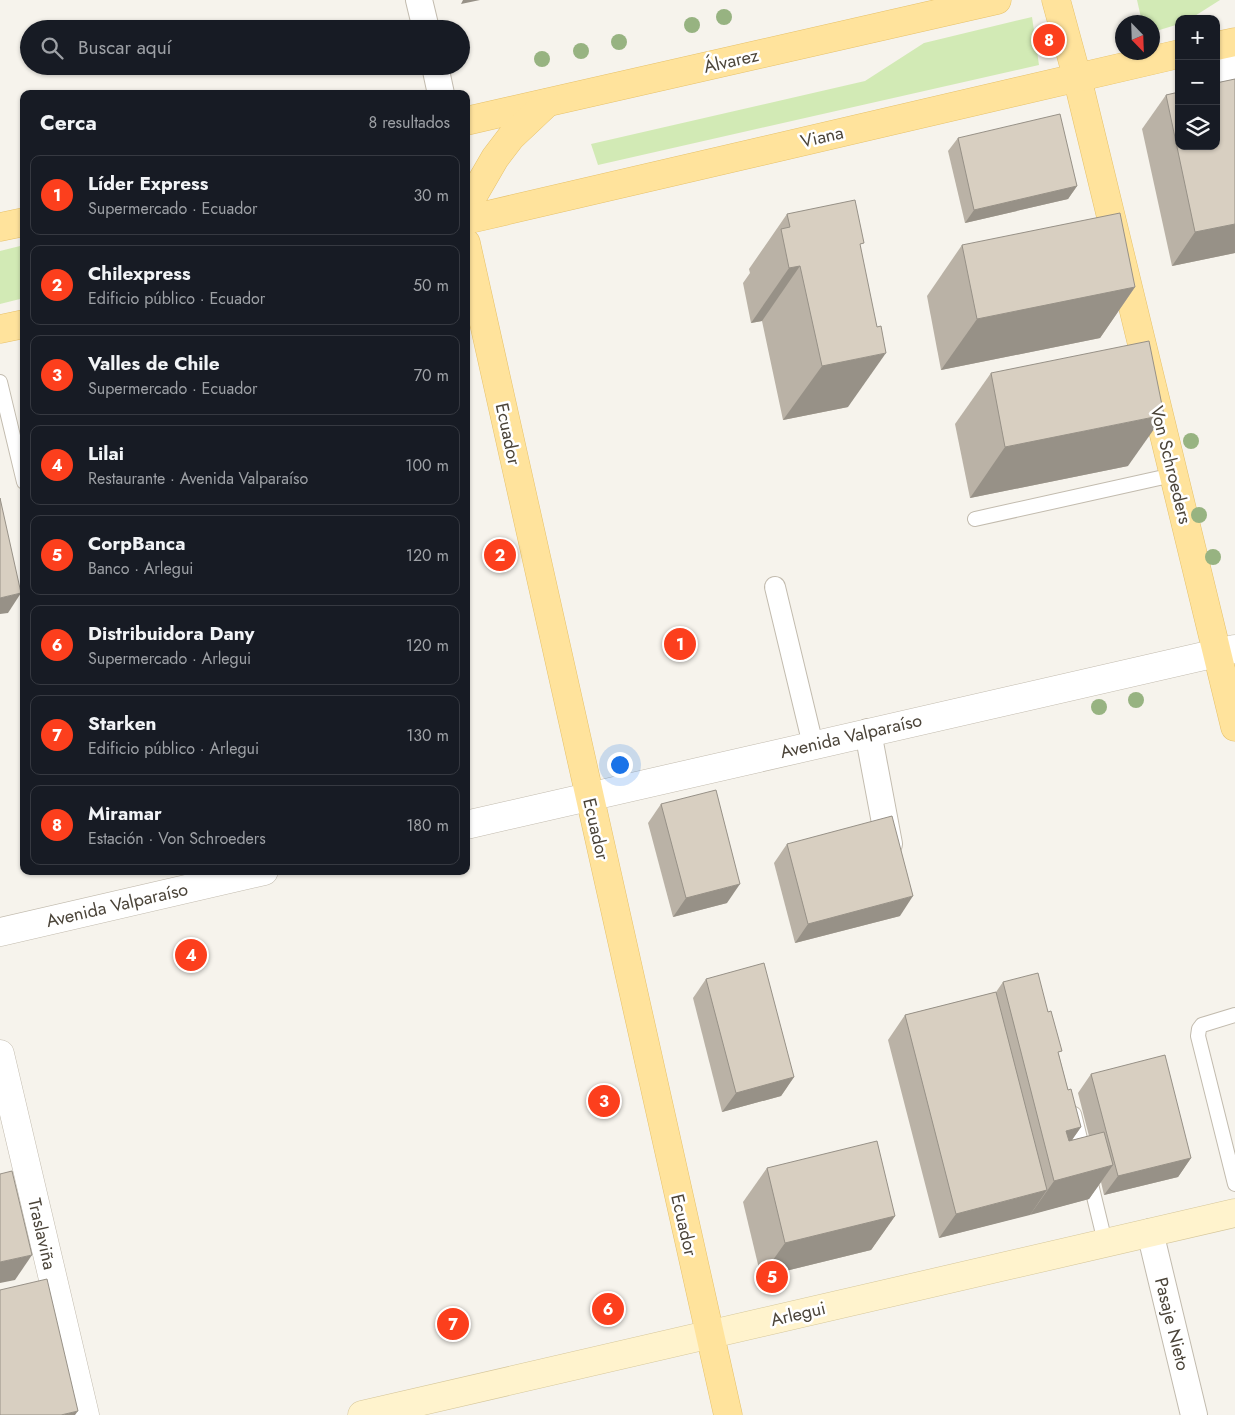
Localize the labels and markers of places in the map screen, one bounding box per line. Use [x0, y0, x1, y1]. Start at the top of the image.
pin: 8 [1033, 21, 1065, 59]
pin: 2 [484, 536, 516, 574]
pin: 1 [664, 625, 696, 663]
pin: 4 [175, 936, 207, 974]
pin: 3 [588, 1082, 620, 1120]
pin: 5 [756, 1258, 788, 1296]
pin: 6 [592, 1290, 624, 1328]
pin: 7 [437, 1305, 469, 1343]

